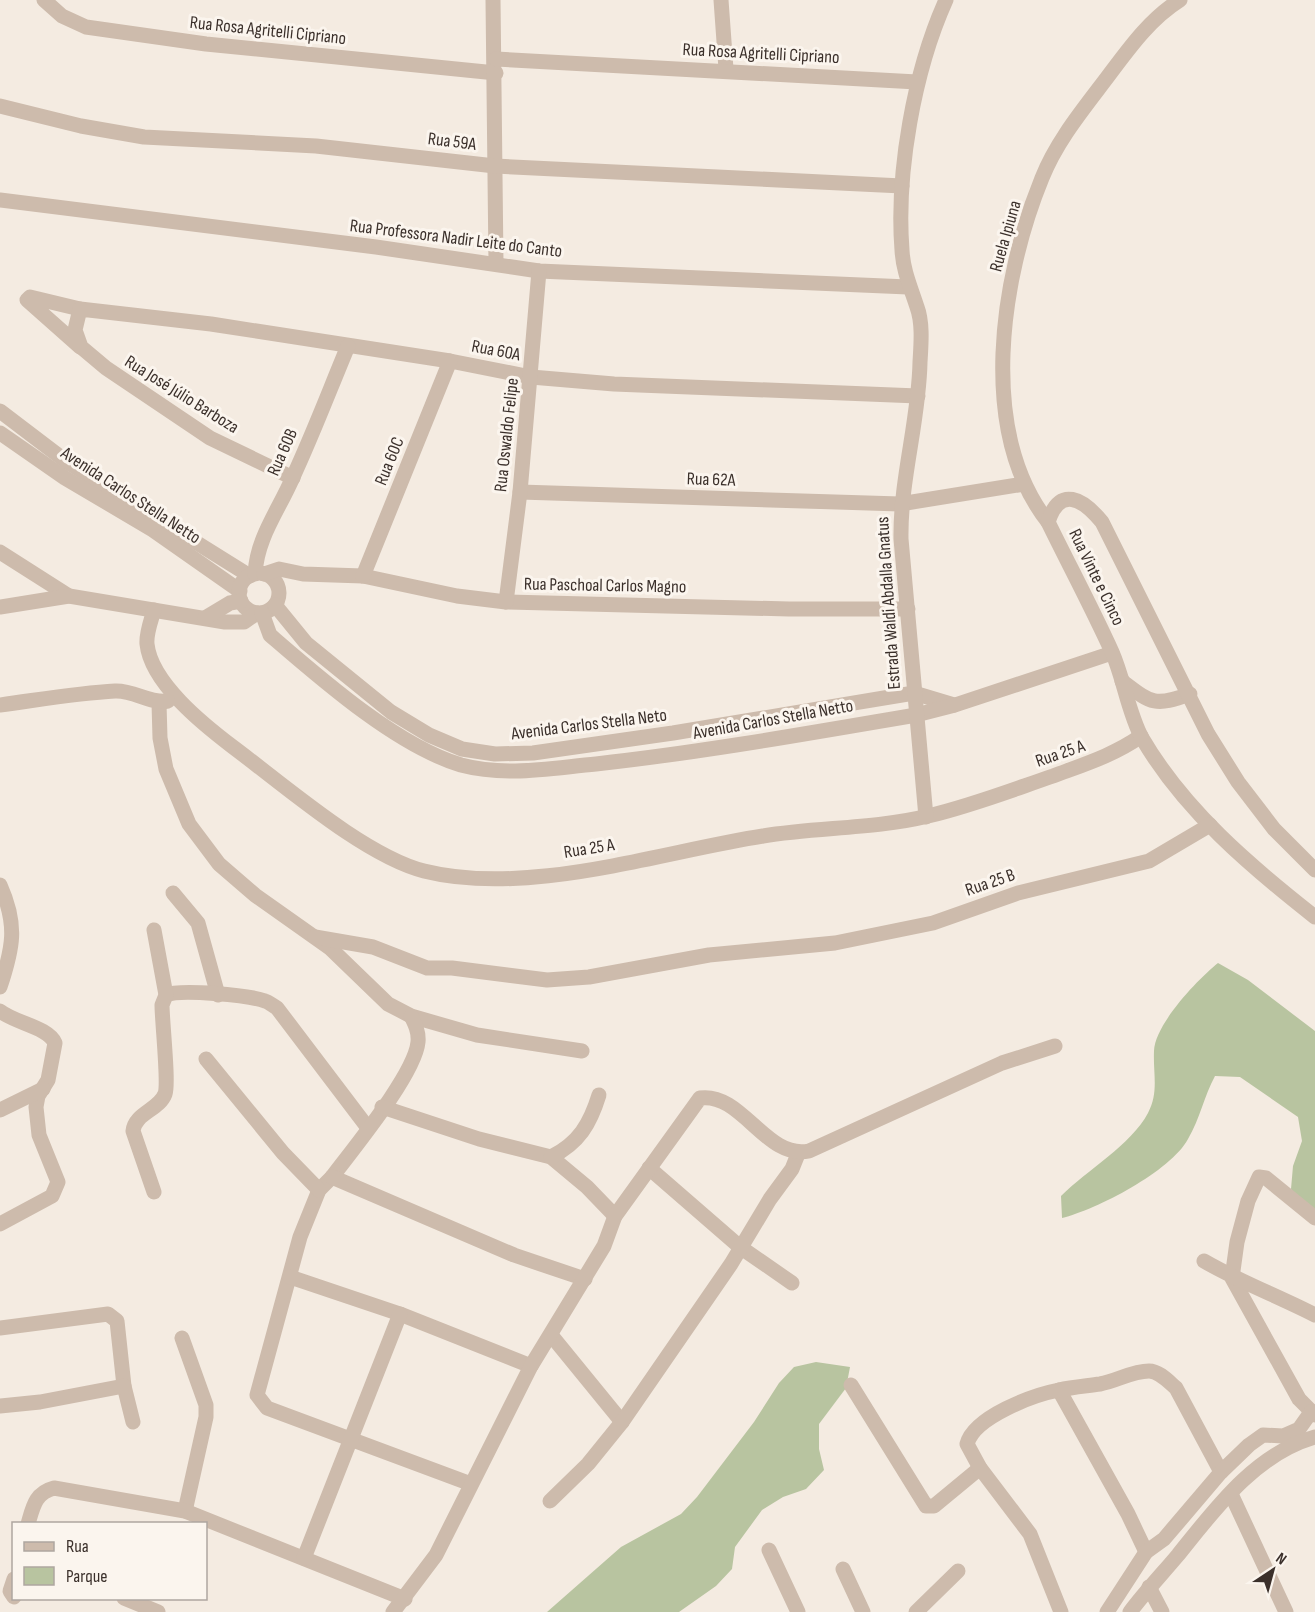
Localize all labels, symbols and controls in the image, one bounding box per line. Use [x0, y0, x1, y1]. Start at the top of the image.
street label: Rua Rosa Agritelli Cipriano [189, 12, 347, 49]
street label: Rua Rosa Agritelli Cipriano [682, 39, 840, 68]
street label: Rua 59A [427, 128, 478, 155]
street label: Ruela Ipiuna [985, 198, 1026, 274]
street label: Rua Professora Nadir Leite do Canto [349, 215, 563, 262]
street label: Rua 60A [470, 335, 522, 366]
street label: Rua José Júlio Barboza [121, 351, 243, 438]
street label: Rua Oswaldo Felipe [490, 377, 523, 493]
street label: Rua 60B [263, 425, 302, 479]
street label: Rua 60C [370, 434, 409, 488]
street label: Avenida Carlos Stella Netto [56, 442, 204, 548]
street label: Rua 62A [686, 468, 736, 491]
street label: Estrada Waldi Abdalla Gnatus [872, 516, 905, 690]
street label: Rua Vinte e Cinco [1064, 525, 1129, 629]
street label: Rua Paschoal Carlos Magno [524, 574, 686, 597]
street label: Avenida Carlos Stella Netto [691, 695, 855, 744]
street label: Avenida Carlos Stella Neto [509, 705, 668, 745]
street label: Rua 25 A [1033, 735, 1088, 772]
street label: Rua 25 A [562, 834, 616, 863]
street label: Rua 25 B [963, 864, 1018, 901]
legend [12, 1522, 207, 1600]
text: Rua [66, 1536, 89, 1557]
north arrow [1243, 1540, 1303, 1600]
text: N [1272, 1549, 1290, 1569]
text: Parque [66, 1566, 107, 1587]

